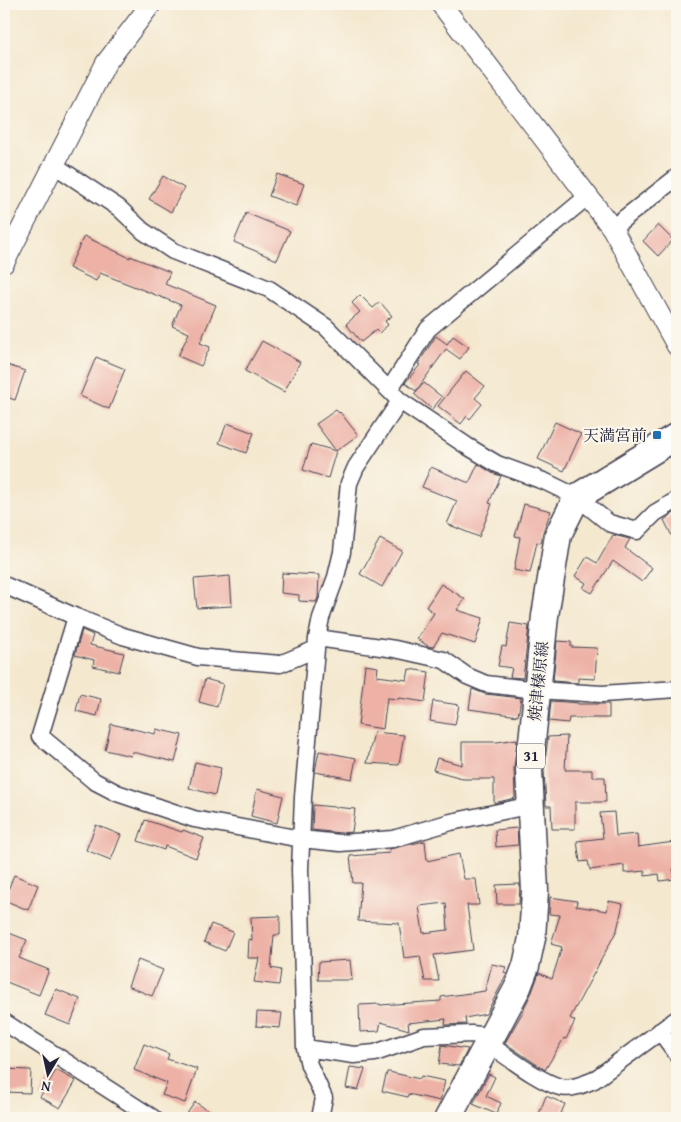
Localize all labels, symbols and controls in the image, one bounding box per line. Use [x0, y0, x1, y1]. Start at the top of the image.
place label: 天満宮前 [583, 423, 647, 447]
marker: 天満宮前 [651, 429, 663, 441]
street label: 焼津榛原線 [522, 640, 554, 722]
road number: 31 [517, 744, 545, 768]
north arrow [22, 1050, 72, 1100]
text: N [39, 1076, 52, 1097]

